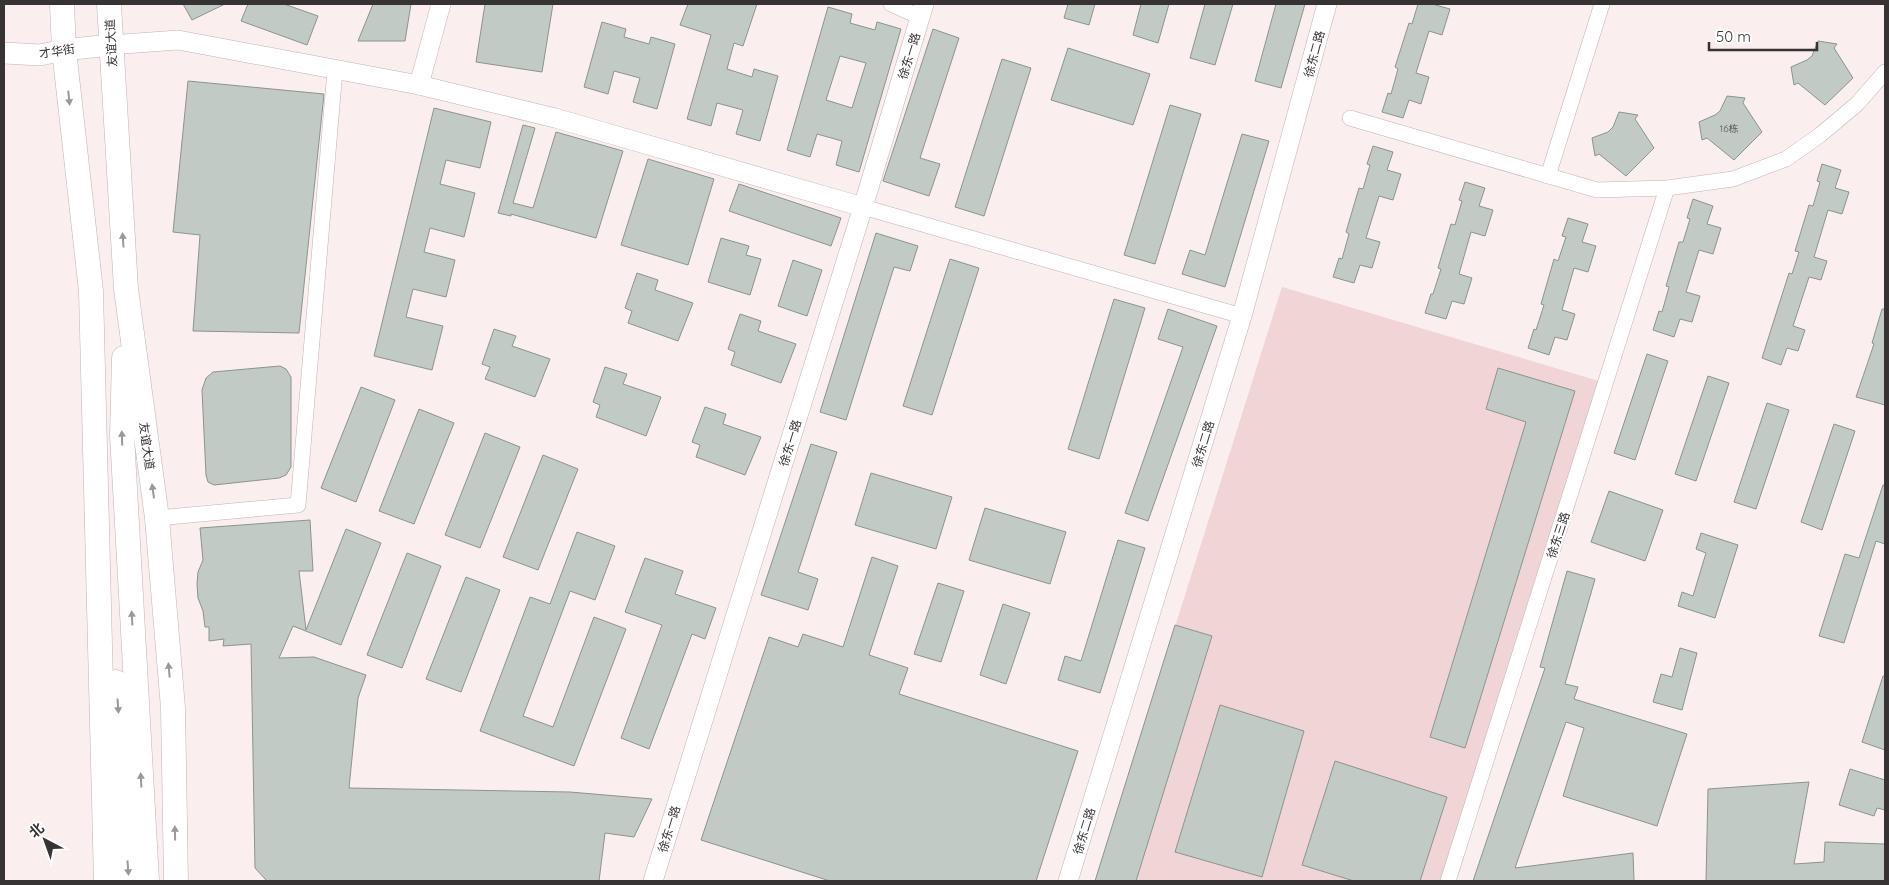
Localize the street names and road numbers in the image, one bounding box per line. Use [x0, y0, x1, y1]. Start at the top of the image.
street label: 友谊大道 [102, 19, 120, 67]
street label: 徐东二路 [1301, 29, 1327, 79]
street label: 徐东一路 [895, 31, 923, 81]
street label: 才华街 [38, 41, 76, 61]
street label: 徐东一路 [776, 418, 804, 468]
street label: 徐东二路 [1189, 419, 1217, 469]
street label: 友谊大道 [136, 421, 158, 471]
street label: 徐东三路 [1543, 510, 1573, 560]
street label: 徐东一路 [655, 804, 683, 854]
street label: 徐东二路 [1070, 806, 1098, 856]

